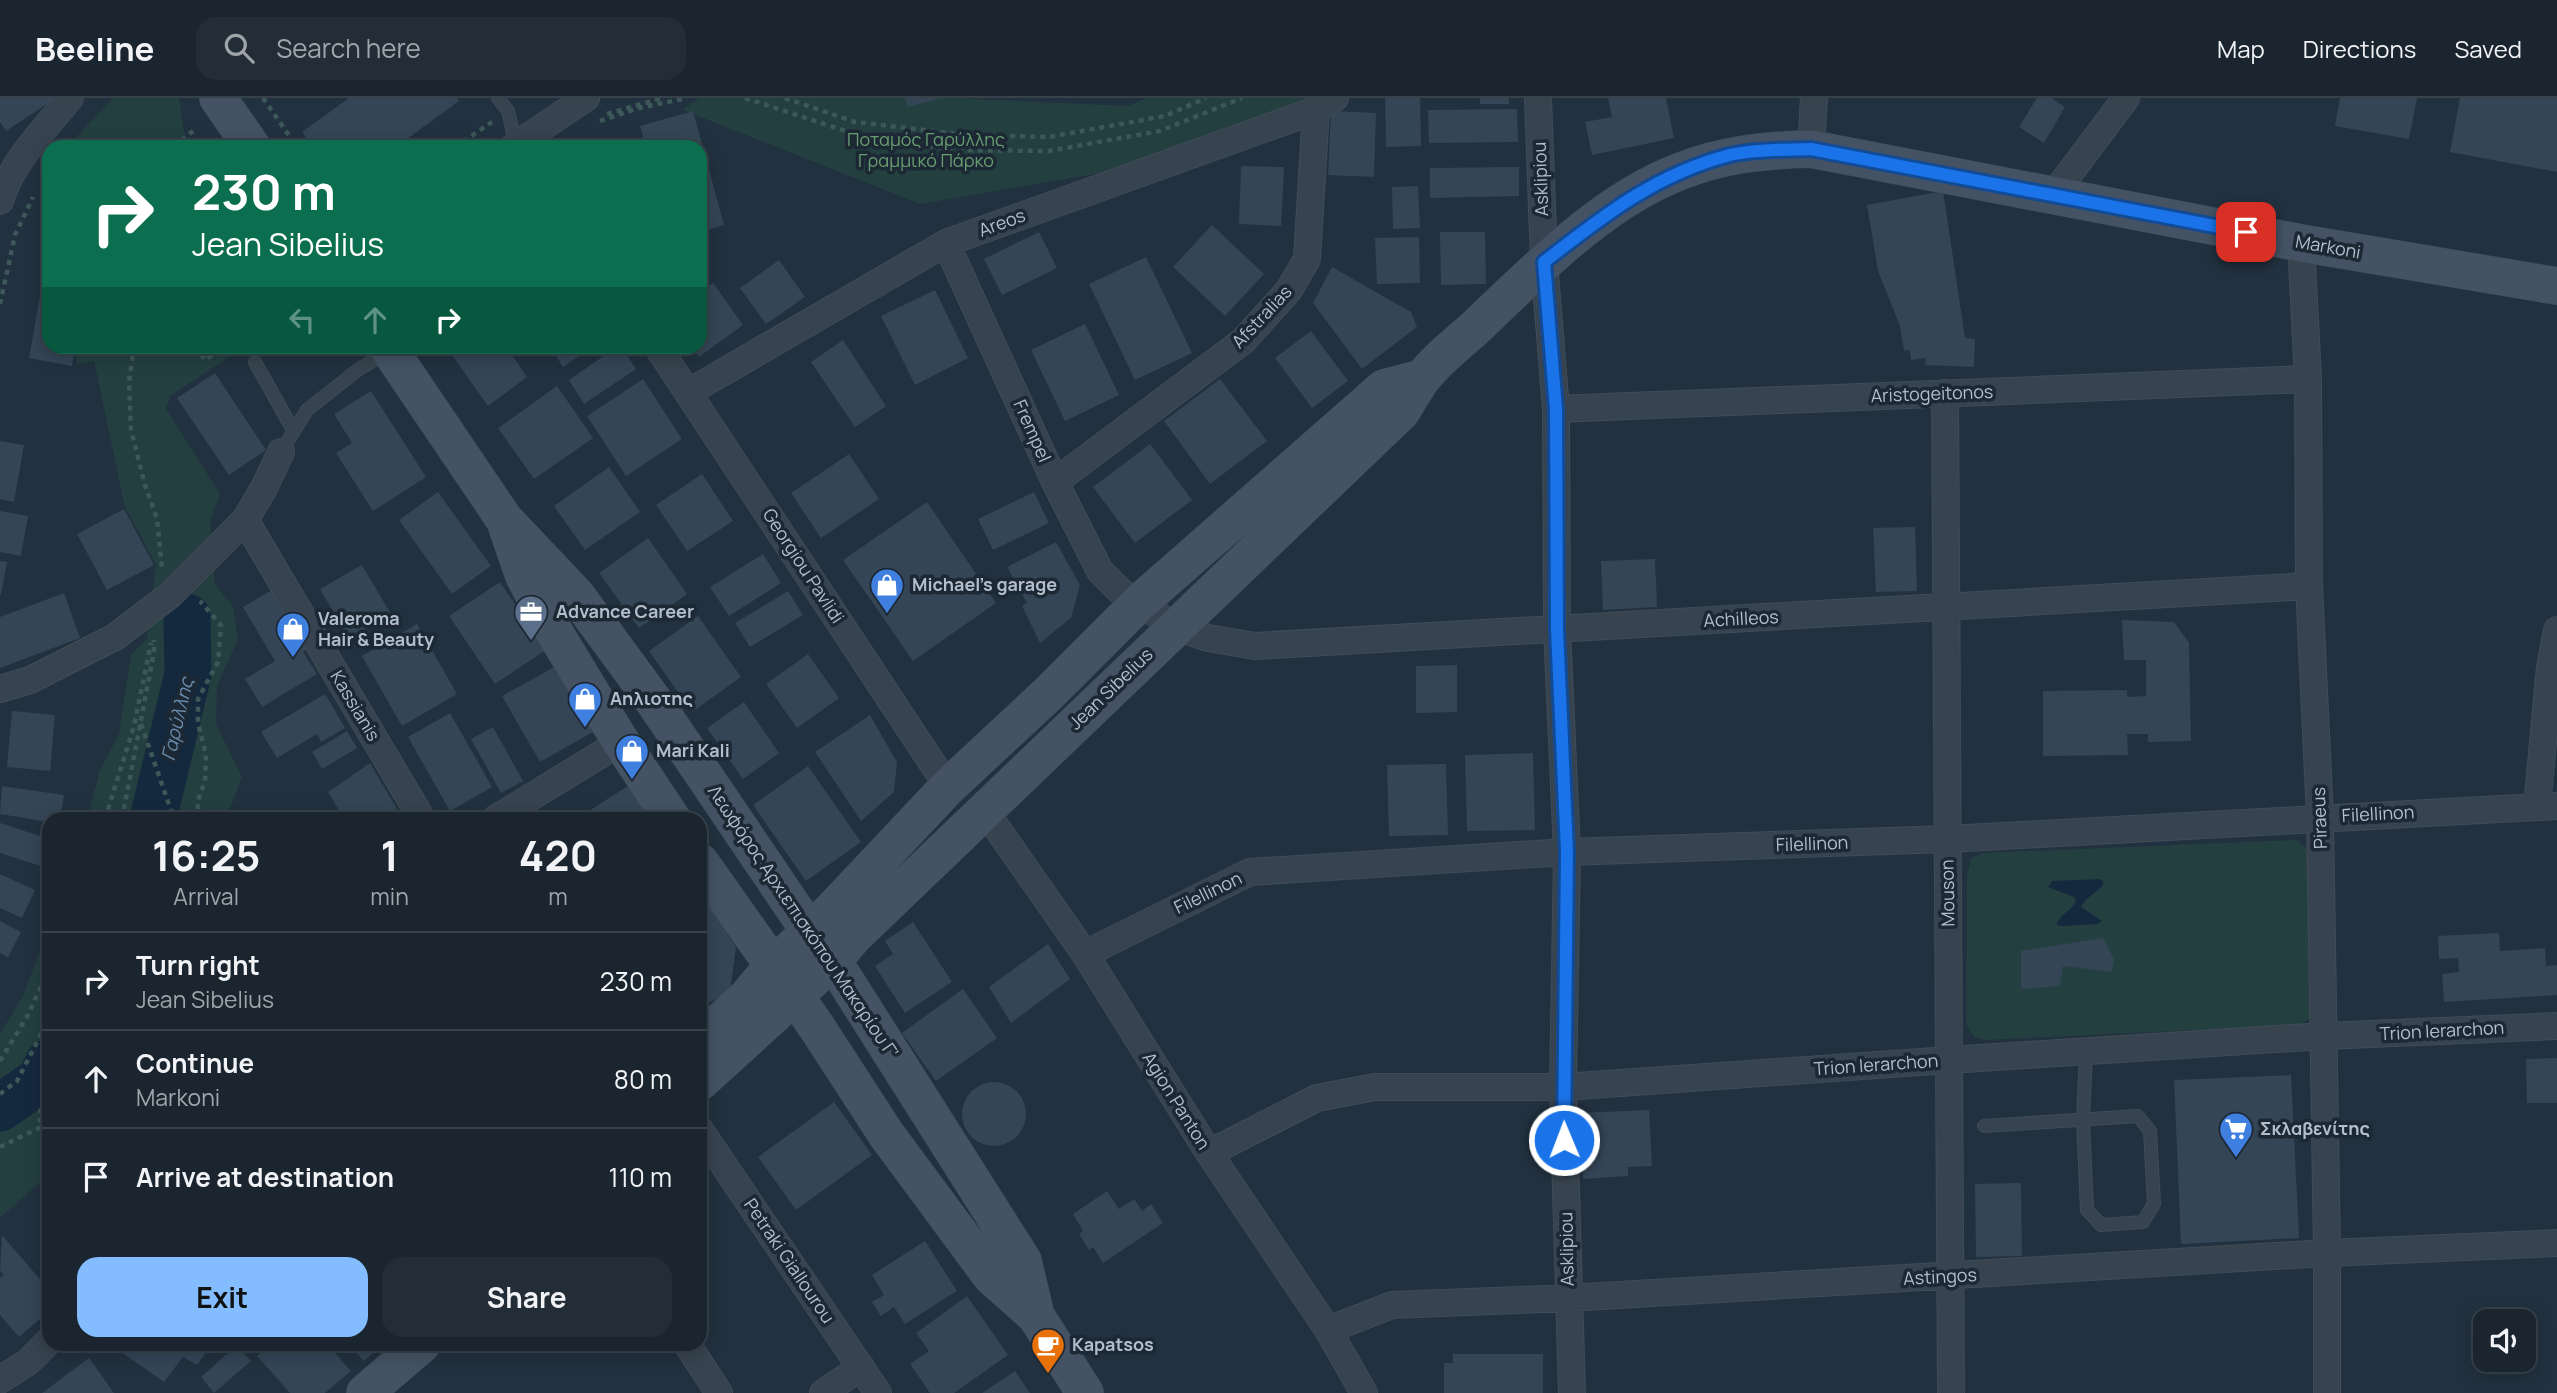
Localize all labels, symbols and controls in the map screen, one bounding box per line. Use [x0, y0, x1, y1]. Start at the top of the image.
search box [196, 17, 686, 80]
text: Beeline [35, 26, 154, 71]
icon: search [220, 29, 258, 67]
text: Search here [276, 30, 421, 66]
text: Map [2217, 32, 2265, 65]
text: Directions [2303, 32, 2416, 65]
text: Saved [2454, 32, 2522, 65]
park label: Ποταμός Γαρύλλης Γραμμικό Πάρκο [847, 127, 1005, 172]
street label: Asklipiou [1527, 141, 1553, 217]
text: 230 m [192, 158, 336, 225]
icon: right [77, 168, 168, 259]
pin [2216, 202, 2276, 262]
street label: Areos [975, 203, 1028, 242]
icon: arrive [2227, 213, 2265, 251]
text: Jean Sibelius [192, 222, 384, 266]
street label: Markoni [2294, 228, 2363, 264]
street label: Afstralias [1226, 280, 1297, 353]
icon: left [283, 301, 321, 339]
icon: ahead [356, 301, 394, 339]
icon: right [429, 301, 467, 339]
street label: Aristogeitonos [1870, 379, 1994, 407]
street label: Frempel [1008, 395, 1057, 466]
street label: Georgiou Pavlidi [758, 503, 850, 627]
shop icon: Michael's garage [868, 566, 906, 615]
place label: Michael's garage [912, 572, 1057, 596]
office icon: Advance Career [512, 593, 550, 642]
place label: Advance Career [556, 599, 694, 623]
street label: Achilleos [1703, 604, 1779, 632]
place label: Valeroma Hair & Beauty [318, 606, 434, 651]
shop icon: Valeroma Hair & Beauty [274, 610, 312, 659]
street label: Jean Sibelius [1063, 642, 1157, 734]
street label: Kassianis [325, 666, 386, 745]
water label: Γαρύλλης [155, 674, 199, 763]
shop icon: Αηλιοτης [566, 680, 604, 729]
place label: Αηλιοτης [610, 686, 693, 710]
shop icon: Mari Kali [613, 732, 651, 781]
place label: Mari Kali [656, 738, 730, 762]
street label: Λεωφόρος Αρχιεπισκόπου Μακαρίου Γ’ [703, 780, 904, 1063]
street label: Piraeus [2306, 787, 2332, 849]
street label: Filellinon [2341, 799, 2415, 827]
text: 16:25 [152, 826, 260, 884]
text: 1 [380, 826, 399, 884]
text: 420 [519, 826, 597, 884]
street label: Filellinon [1775, 830, 1849, 856]
street label: Mouson [1934, 859, 1960, 927]
street label: Filellinon [1170, 865, 1245, 919]
text: Arrival [173, 880, 239, 912]
text: min [370, 880, 409, 912]
text: m [548, 880, 568, 912]
text: Turn right [136, 947, 260, 983]
icon: right [77, 962, 115, 1000]
text: 230 m [600, 963, 672, 999]
text: Jean Sibelius [136, 983, 274, 1015]
street label: Trion Ierarchon [2379, 1015, 2505, 1045]
text: Continue [136, 1045, 254, 1081]
street label: Agion Panton [1137, 1047, 1216, 1154]
street label: Trion Ierarchon [1813, 1048, 1939, 1080]
icon: ahead [77, 1060, 115, 1098]
text: 80 m [614, 1061, 672, 1097]
text: Markoni [136, 1081, 220, 1113]
position arrow [1527, 1103, 1601, 1177]
supermarket icon: Σκλαβενίτης [2217, 1110, 2255, 1159]
place label: Σκλαβενίτης [2260, 1116, 2370, 1140]
icon: arrive [77, 1158, 115, 1196]
text: Arrive at destination [136, 1159, 394, 1195]
text: 110 m [609, 1159, 672, 1195]
street label: Petraki Giallourou [739, 1193, 841, 1328]
street label: Asklipiou [1553, 1212, 1579, 1286]
button: Exit [77, 1257, 368, 1337]
button: Share [382, 1257, 672, 1337]
street label: Astingos [1903, 1262, 1977, 1290]
map controls [2473, 1309, 2536, 1372]
button: sound [2473, 1309, 2536, 1372]
cafe icon: Kapatsos [1029, 1326, 1067, 1375]
place label: Kapatsos [1072, 1332, 1154, 1356]

